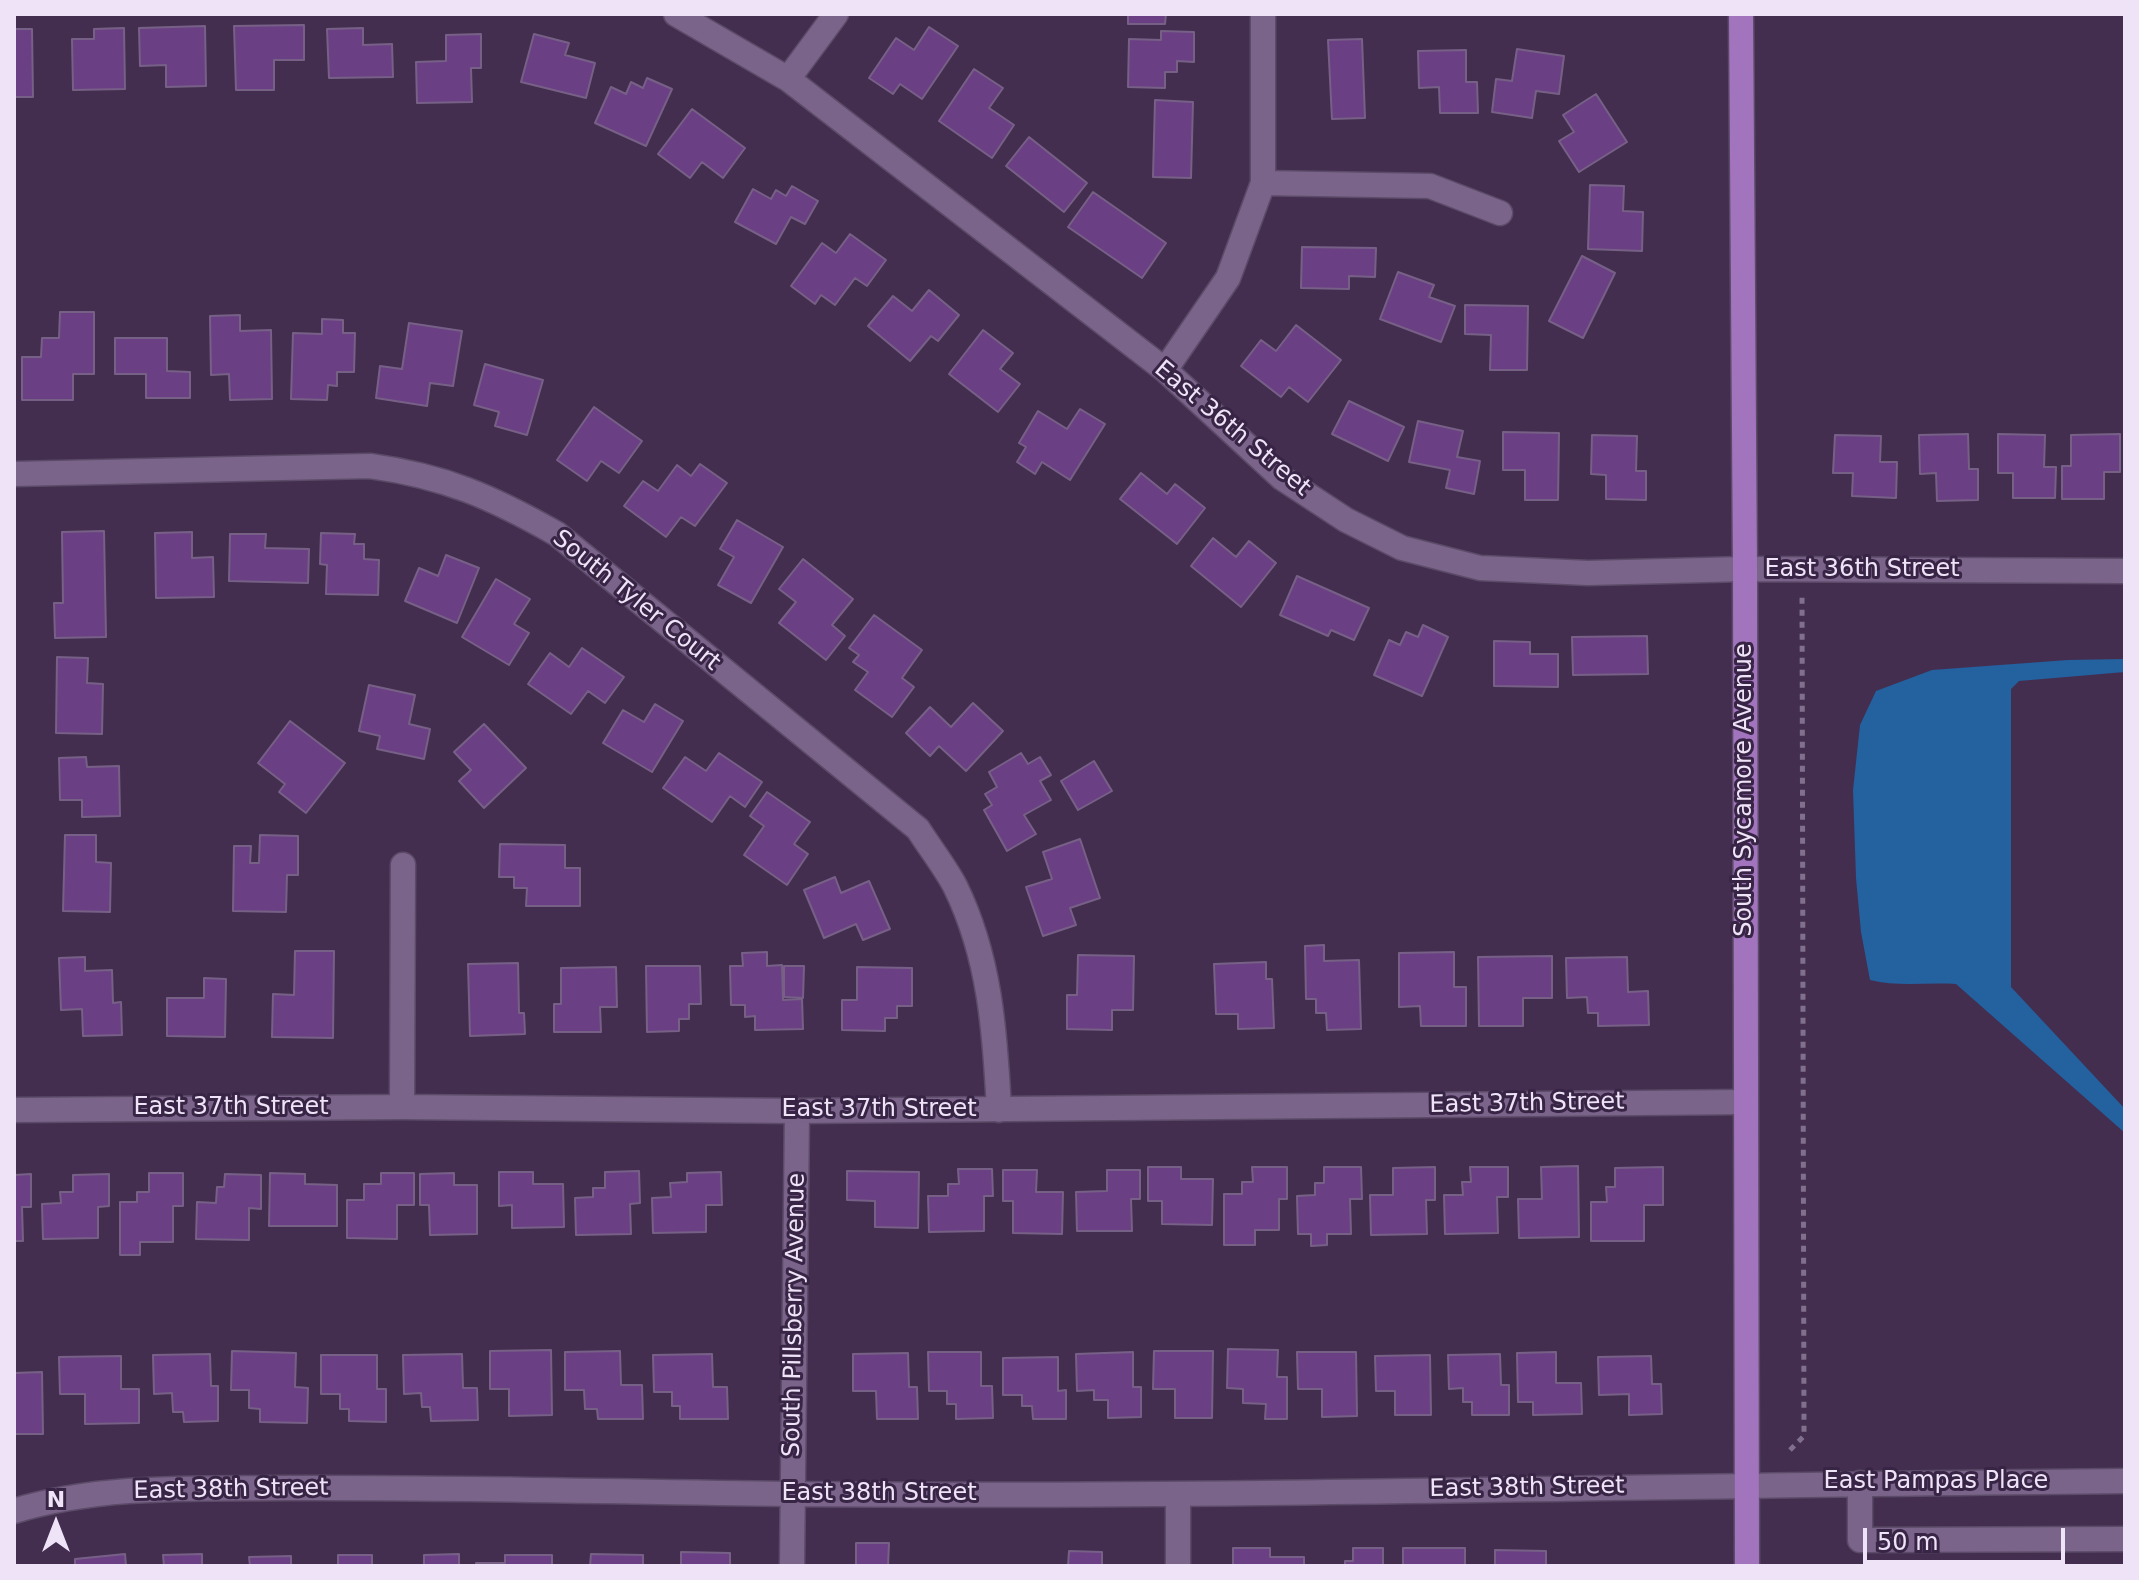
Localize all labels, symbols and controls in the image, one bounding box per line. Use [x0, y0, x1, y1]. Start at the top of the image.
street label: East 36th Street [1148, 355, 1316, 503]
street label: South Tyler Court [546, 525, 726, 677]
street label: East 36th Street [1764, 556, 1960, 584]
street label: South Sycamore Avenue [1731, 643, 1759, 937]
street label: East 37th Street [1429, 1088, 1625, 1120]
street label: East 37th Street [133, 1094, 329, 1122]
street label: East 37th Street [781, 1096, 977, 1124]
street label: South Pillsberry Avenue [778, 1173, 812, 1457]
street label: East Pampas Place [1824, 1468, 2048, 1496]
street label: East 38th Street [1429, 1472, 1625, 1504]
street label: East 38th Street [133, 1474, 329, 1506]
street label: East 38th Street [781, 1480, 977, 1508]
north arrow [16, 1484, 96, 1564]
text: N [47, 1487, 65, 1512]
scale bar [1867, 1512, 2069, 1562]
text: 50 m [1877, 1528, 1939, 1556]

